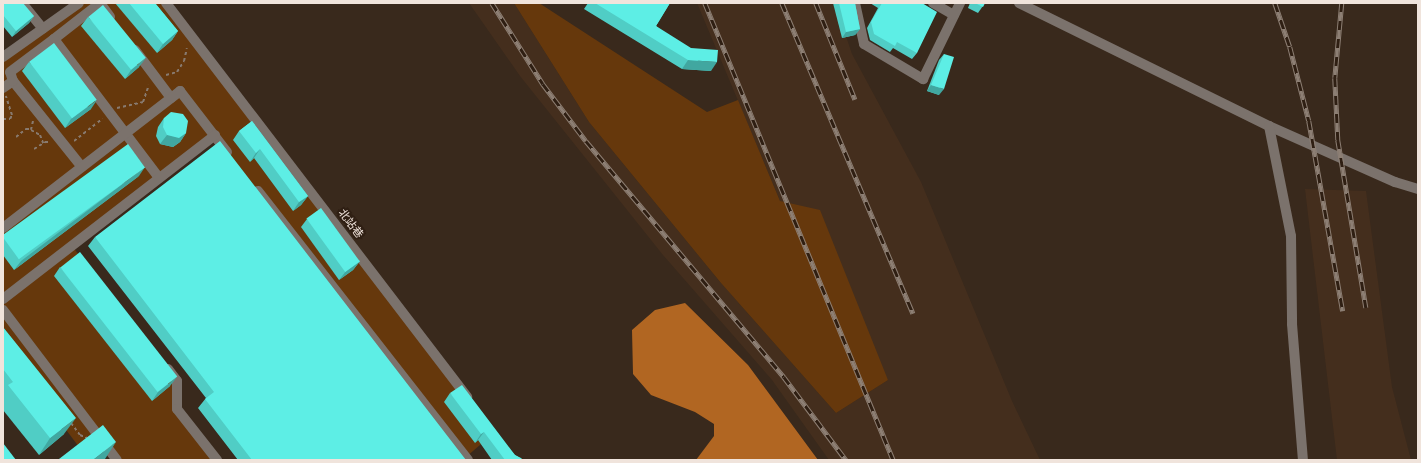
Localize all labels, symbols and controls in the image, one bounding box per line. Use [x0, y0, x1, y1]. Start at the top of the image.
street label: 北站巷 [335, 207, 365, 241]

